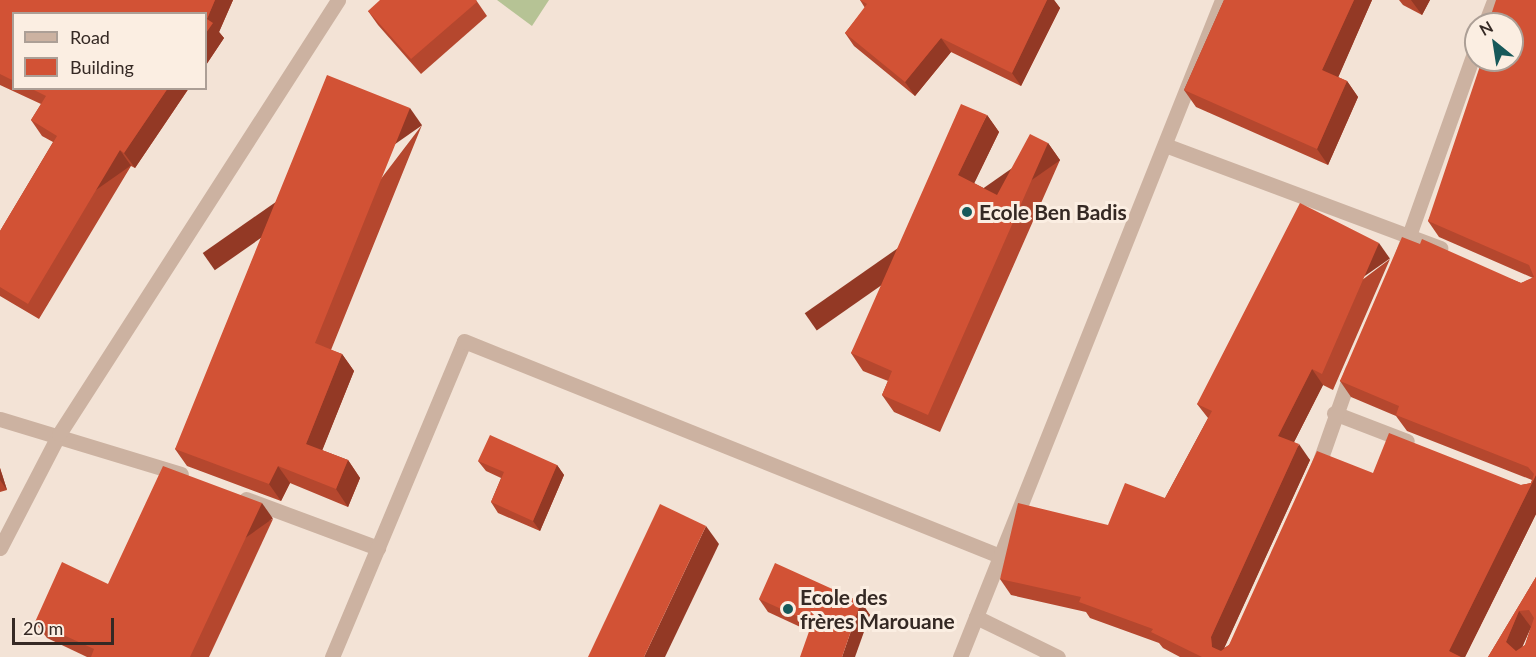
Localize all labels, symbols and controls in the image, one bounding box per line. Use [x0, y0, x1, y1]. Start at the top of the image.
legend [12, 12, 207, 90]
north arrow [1464, 12, 1524, 72]
text: N [1476, 16, 1496, 39]
text: Road [70, 26, 110, 48]
text: Building [70, 56, 134, 78]
place label: Ecole Ben Badis [979, 199, 1127, 225]
marker: Ecole Ben Badis [960, 205, 974, 219]
place label: Ecole des frères Marouane [800, 584, 955, 634]
marker: Ecole des frères Marouane [781, 602, 795, 616]
scale bar [15, 606, 117, 644]
text: 20 m [23, 617, 63, 639]

